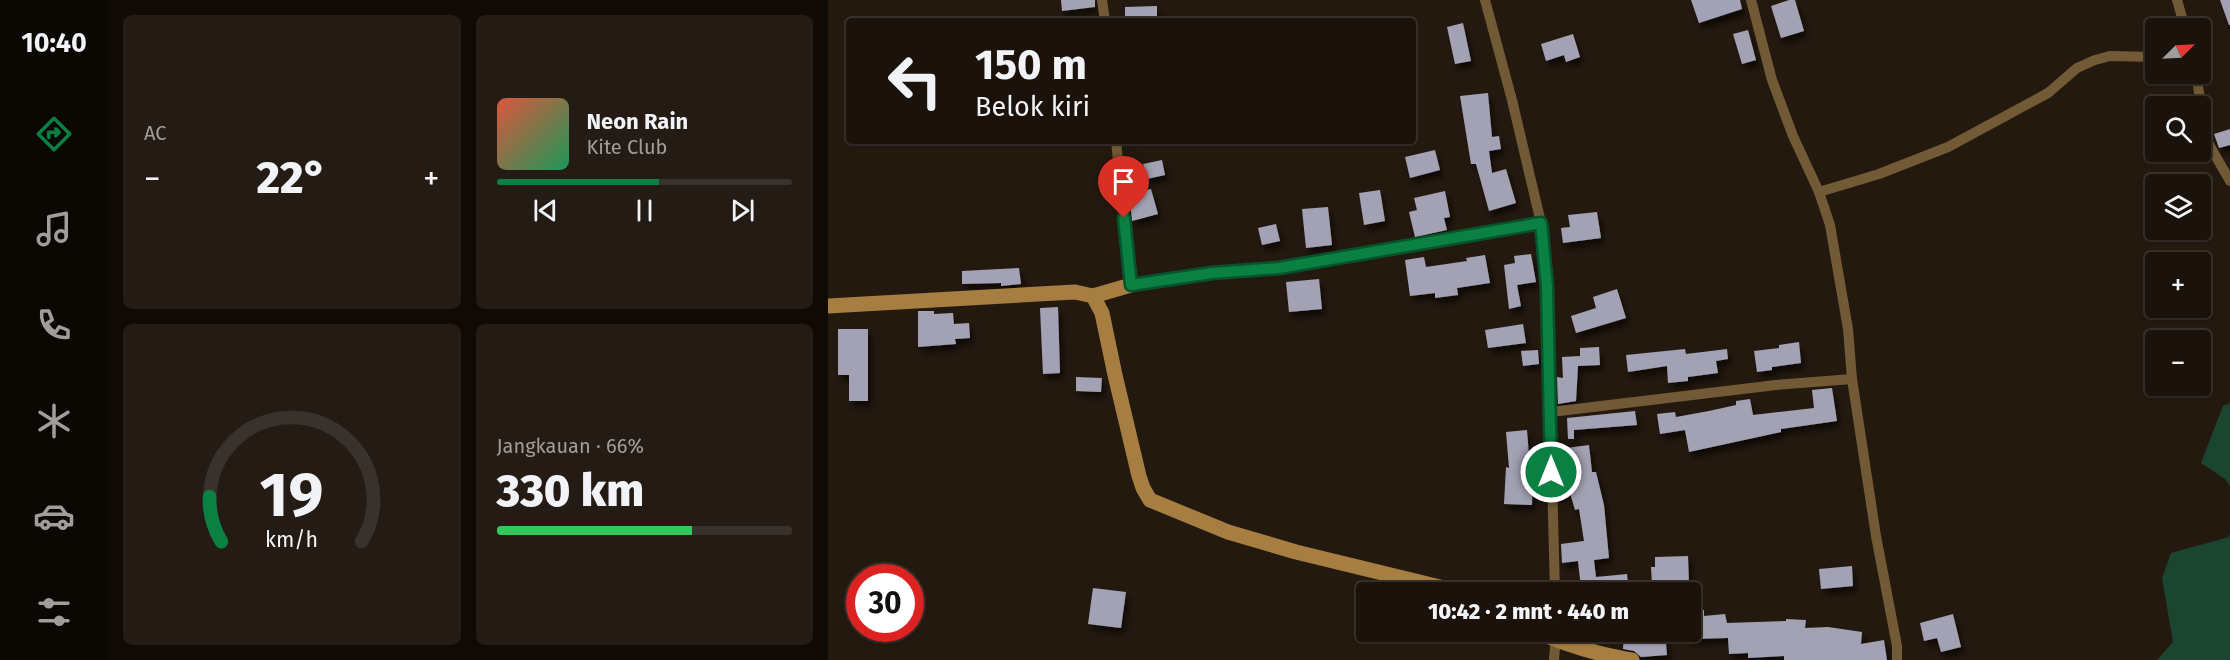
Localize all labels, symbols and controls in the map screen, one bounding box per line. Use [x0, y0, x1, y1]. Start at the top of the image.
north arrow [2145, 18, 2211, 84]
map controls [2145, 18, 2211, 396]
text: 10:40 [21, 27, 87, 59]
text: 150 m [975, 40, 1087, 90]
icon: left [876, 42, 954, 120]
text: Belok kiri [975, 91, 1090, 123]
button: search [2145, 96, 2211, 162]
text: Neon Rain [587, 108, 688, 135]
icon: directions [33, 113, 75, 155]
text: AC [144, 121, 166, 145]
text: Kite Club [587, 135, 667, 159]
text: 22° [257, 151, 327, 205]
pin [1098, 156, 1149, 218]
text: − [144, 159, 161, 199]
text: + [423, 159, 439, 199]
icon: arrive [1107, 165, 1140, 198]
button: layers [2145, 174, 2211, 240]
icon: previous [529, 194, 562, 227]
icon: pause [628, 194, 661, 227]
icon: next [726, 194, 759, 227]
icon: music [33, 208, 75, 250]
button: + [2145, 252, 2211, 318]
icon: phone [33, 304, 75, 346]
button: − [2145, 330, 2211, 396]
icon: climate [33, 400, 75, 442]
text: Jangkauan · 66% [497, 434, 644, 458]
position arrow [1519, 440, 1583, 504]
text: 19 [260, 458, 324, 533]
text: 330 km [497, 464, 644, 518]
icon: car [33, 495, 75, 537]
text: km/h [265, 527, 318, 553]
speed limit sign: 30 [846, 564, 924, 642]
icon: filters [33, 591, 75, 633]
text: 10:42 · 2 mnt · 440 m [1428, 598, 1629, 625]

